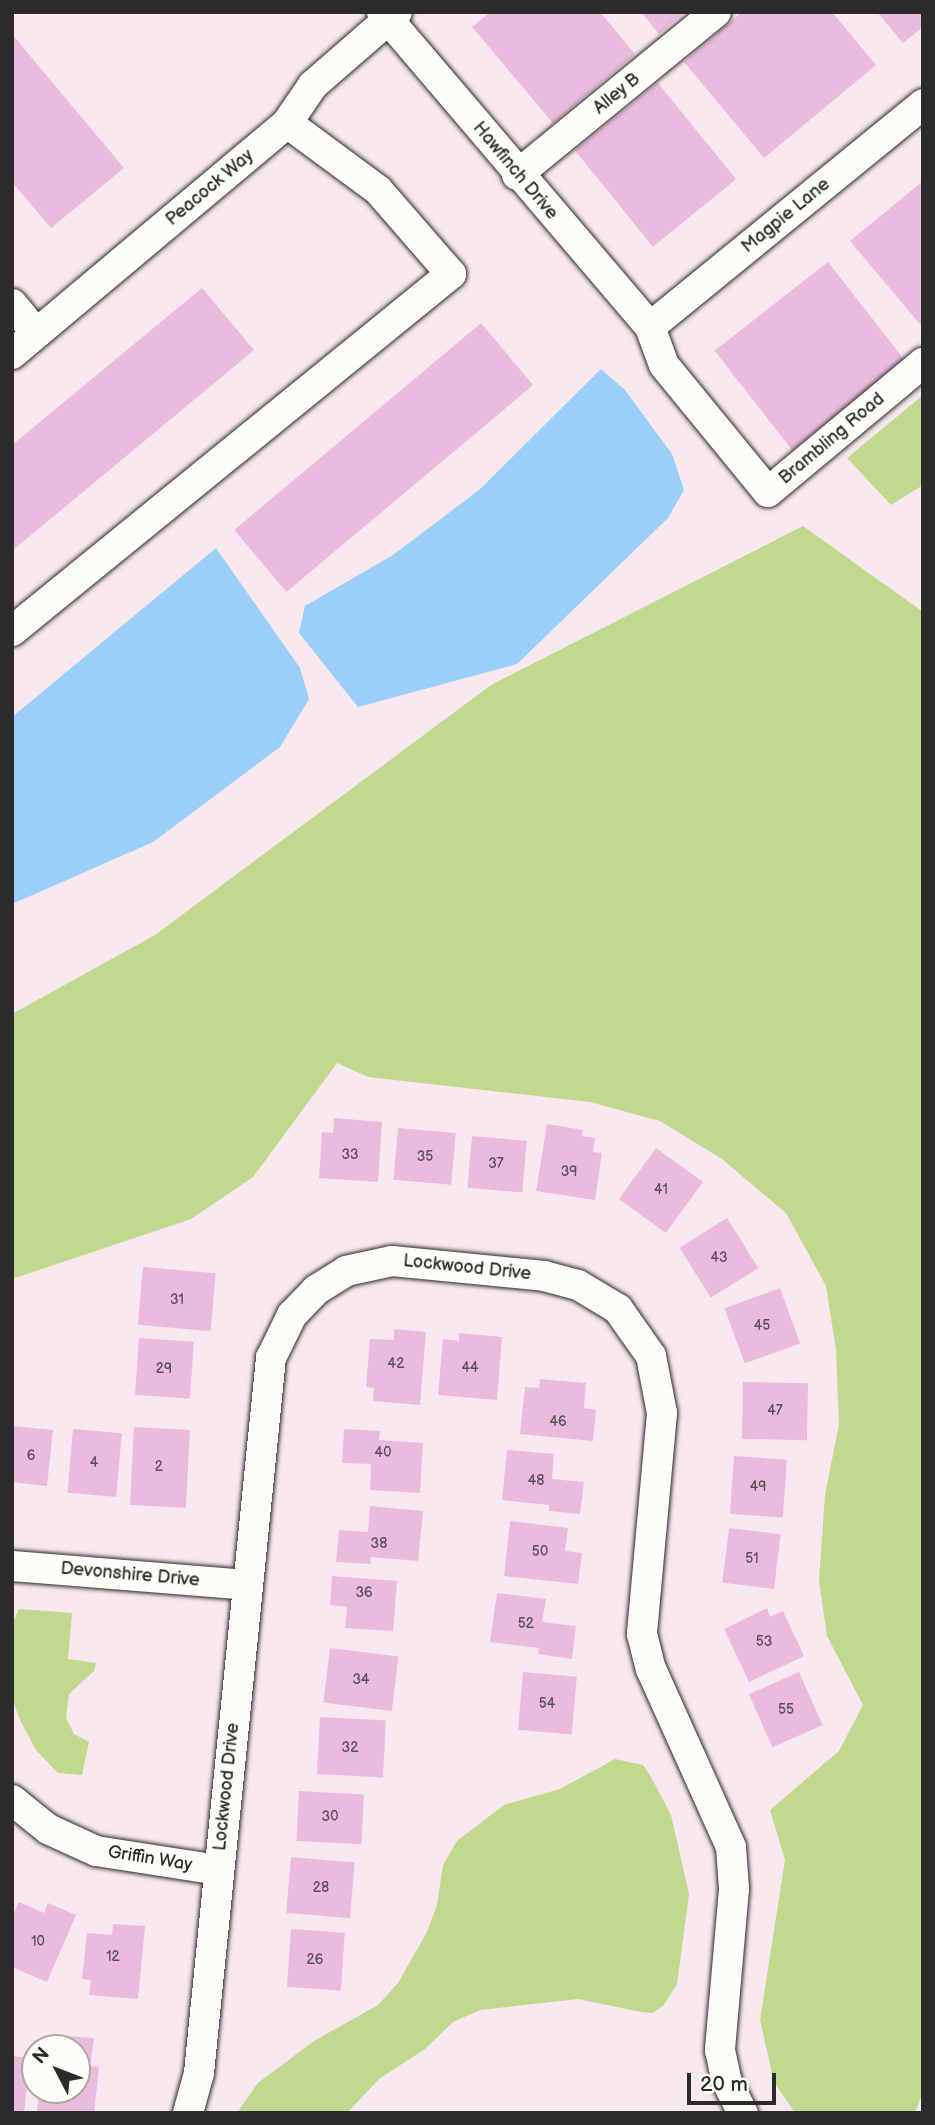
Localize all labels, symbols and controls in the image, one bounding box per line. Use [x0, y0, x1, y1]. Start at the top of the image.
street label: Alley B [589, 68, 645, 120]
street label: Hawfinch Drive [468, 118, 562, 224]
street label: Peacock Way [162, 145, 258, 231]
street label: Magpie Lane [738, 174, 834, 258]
street label: Brambling Road [775, 389, 889, 489]
house number: 33 [341, 1147, 359, 1163]
house number: 35 [417, 1149, 433, 1165]
house number: 37 [488, 1156, 504, 1172]
house number: 39 [561, 1164, 577, 1180]
house number: 41 [654, 1182, 668, 1198]
house number: 43 [710, 1250, 728, 1266]
street label: Lockwood Drive [402, 1251, 532, 1285]
house number: 31 [170, 1292, 184, 1308]
house number: 45 [754, 1318, 770, 1334]
house number: 42 [388, 1356, 404, 1372]
house number: 44 [461, 1360, 479, 1376]
house number: 29 [156, 1361, 172, 1377]
house number: 47 [767, 1403, 783, 1419]
house number: 46 [549, 1414, 567, 1430]
house number: 40 [375, 1445, 391, 1461]
house number: 6 [27, 1448, 35, 1464]
house number: 4 [90, 1455, 98, 1471]
house number: 2 [155, 1459, 163, 1475]
house number: 48 [528, 1473, 544, 1489]
house number: 49 [750, 1479, 766, 1495]
house number: 38 [371, 1536, 387, 1552]
house number: 50 [532, 1544, 548, 1560]
house number: 51 [745, 1551, 759, 1567]
street label: Devonshire Drive [60, 1558, 200, 1592]
house number: 36 [355, 1585, 373, 1601]
house number: 52 [518, 1616, 534, 1632]
house number: 53 [756, 1634, 772, 1650]
house number: 34 [352, 1672, 370, 1688]
house number: 54 [539, 1696, 555, 1712]
house number: 55 [778, 1702, 794, 1718]
street label: Lockwood Drive [210, 1722, 244, 1852]
house number: 32 [342, 1740, 358, 1756]
house number: 30 [322, 1809, 338, 1825]
street label: Griffin Way [106, 1842, 194, 1876]
house number: 28 [313, 1880, 329, 1896]
house number: 10 [31, 1934, 45, 1950]
house number: 12 [106, 1949, 120, 1965]
house number: 26 [307, 1952, 323, 1968]
north arrow [21, 2034, 91, 2104]
text: N [28, 2043, 55, 2069]
scale bar [690, 2058, 779, 2102]
text: 20 m [700, 2072, 748, 2097]

